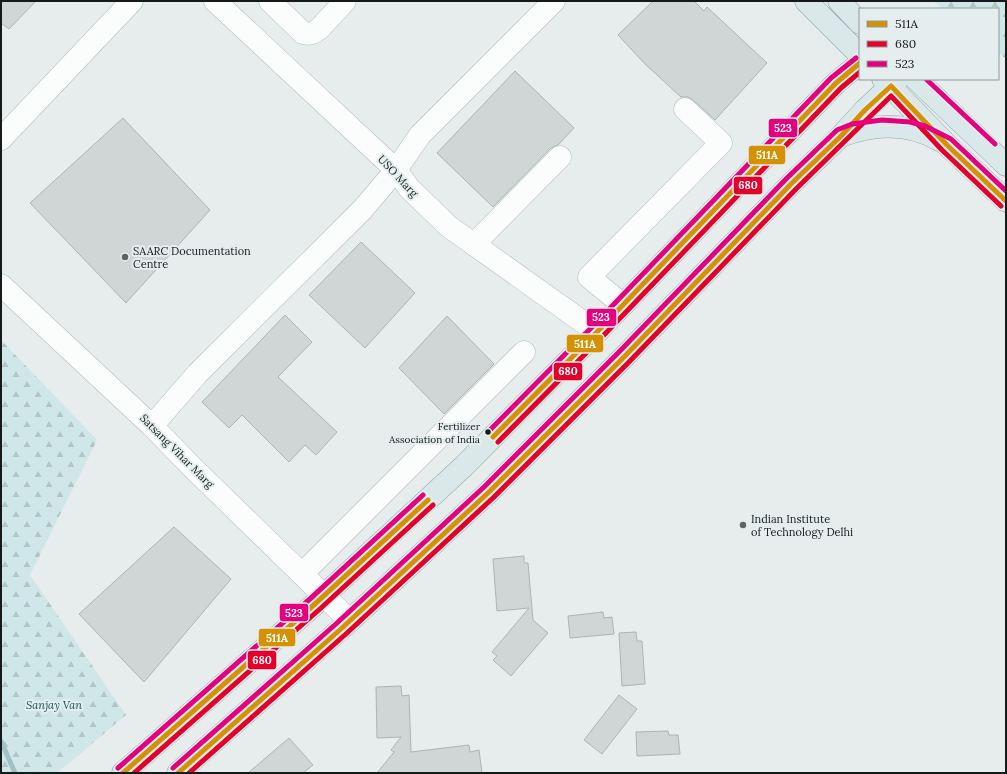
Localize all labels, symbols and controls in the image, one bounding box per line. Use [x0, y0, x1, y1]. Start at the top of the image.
legend [859, 8, 999, 80]
text: 511A [895, 16, 918, 31]
text: 680 [895, 36, 916, 51]
text: 523 [895, 56, 915, 71]
line badge: 523 [768, 118, 798, 138]
text: 523 [774, 121, 792, 135]
line badge: 511A [748, 145, 786, 165]
text: 511A [756, 148, 779, 162]
street label: USO Marg [375, 152, 422, 201]
line badge: 680 [733, 176, 763, 195]
text: 680 [738, 178, 758, 192]
place label: SAARC Documentation Centre [133, 244, 251, 271]
marker: SAARC Documentation Centre [120, 252, 130, 262]
line badge: 523 [586, 308, 617, 327]
text: 523 [592, 310, 610, 324]
line badge: 511A [566, 334, 604, 353]
text: 511A [574, 337, 597, 351]
line badge: 680 [553, 362, 583, 381]
text: 680 [558, 364, 578, 378]
street label: Satsang Vihar Marg [137, 411, 218, 492]
place label: Fertilizer Association of India [388, 420, 481, 446]
marker: Fertilizer Association of India [483, 427, 493, 437]
place label: Indian Institute of Technology Delhi [751, 512, 853, 539]
marker: Indian Institute of Technology Delhi [738, 520, 748, 530]
line badge: 523 [279, 603, 309, 622]
text: 523 [285, 606, 303, 620]
line badge: 511A [258, 628, 296, 647]
text: 511A [266, 631, 289, 645]
line badge: 680 [247, 650, 277, 670]
text: 680 [252, 653, 272, 667]
park label: Sanjay Van [26, 698, 82, 712]

